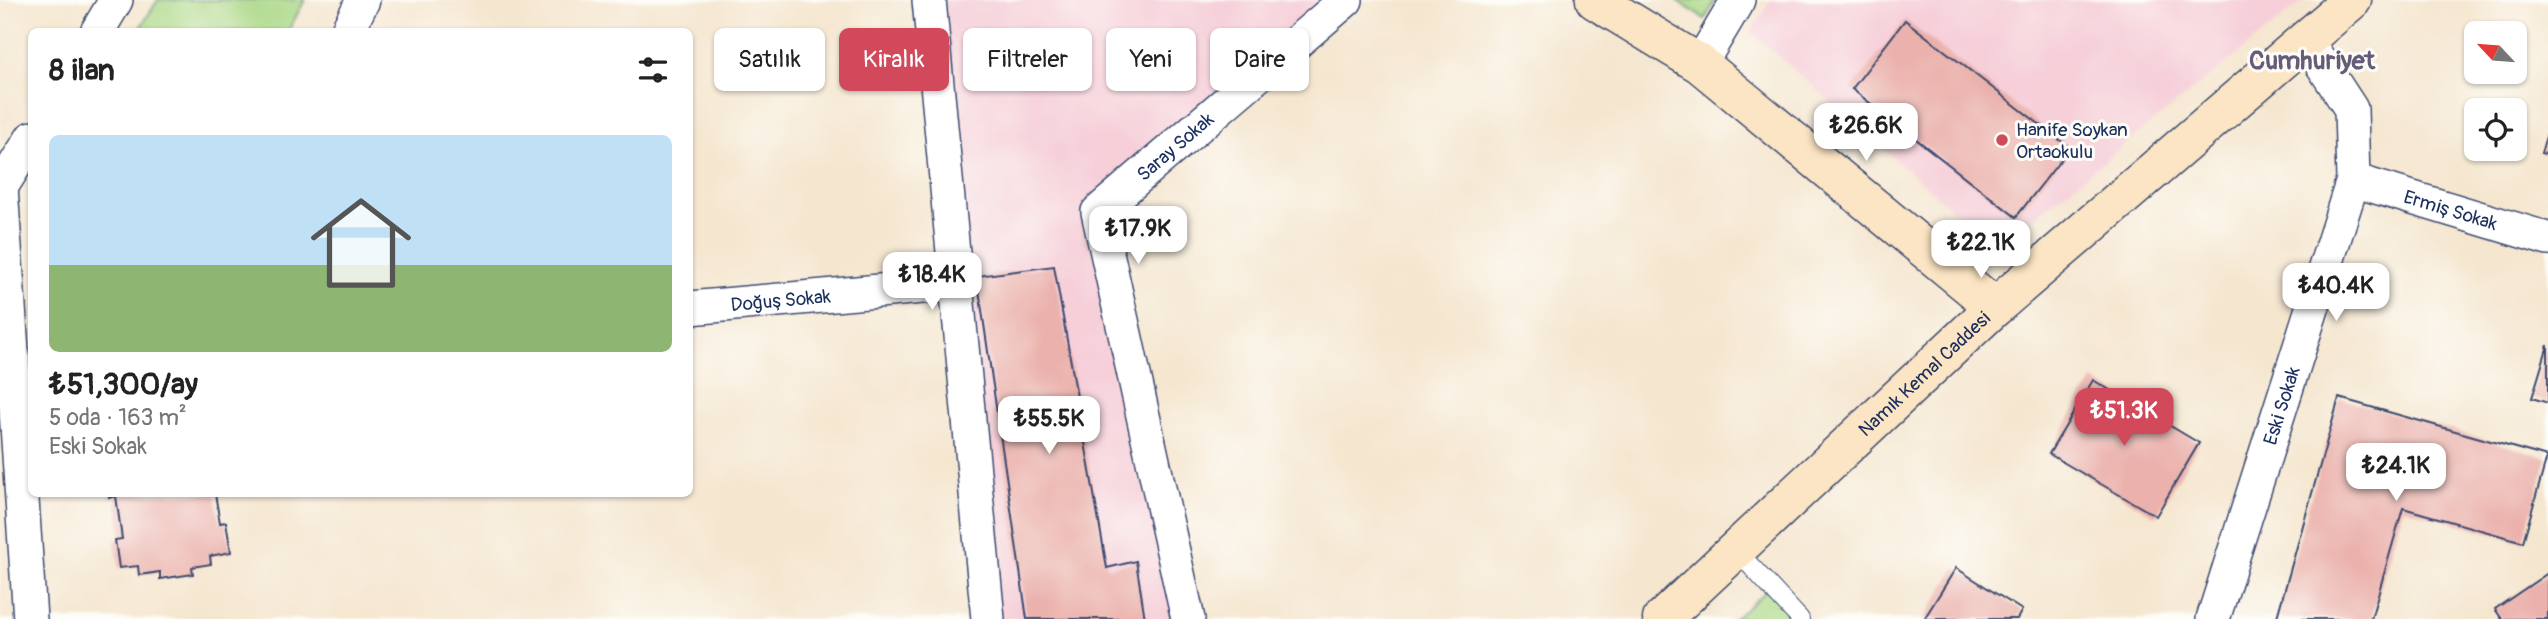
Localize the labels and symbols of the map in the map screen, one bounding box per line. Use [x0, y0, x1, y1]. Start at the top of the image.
north arrow [2464, 21, 2527, 84]
district label: Cumhuriyet [2249, 45, 2376, 77]
pin: ₺26.6K [1809, 104, 1923, 163]
street label: Saray Sokak [1132, 107, 1219, 187]
place label: Hanife Soykan Ortaokulu [2016, 118, 2128, 164]
marker: Hanife Soykan Ortaokulu [1994, 132, 2010, 148]
street label: Ermiş Sokak [2401, 185, 2500, 236]
pin: ₺17.9K [1081, 206, 1195, 266]
pin: ₺22.1K [1924, 220, 2038, 280]
pin: ₺18.4K [875, 252, 989, 312]
pin: ₺40.4K [2279, 264, 2393, 323]
street label: Doğuş Sokak [730, 284, 832, 317]
street label: Namık Kemal Caddesi [1854, 307, 1996, 442]
street label: Eski Sokak [2258, 364, 2306, 448]
pin: ₺51.3K [2067, 388, 2181, 448]
pin: ₺55.5K [992, 396, 1106, 456]
pin: ₺24.1K [2339, 444, 2453, 503]

